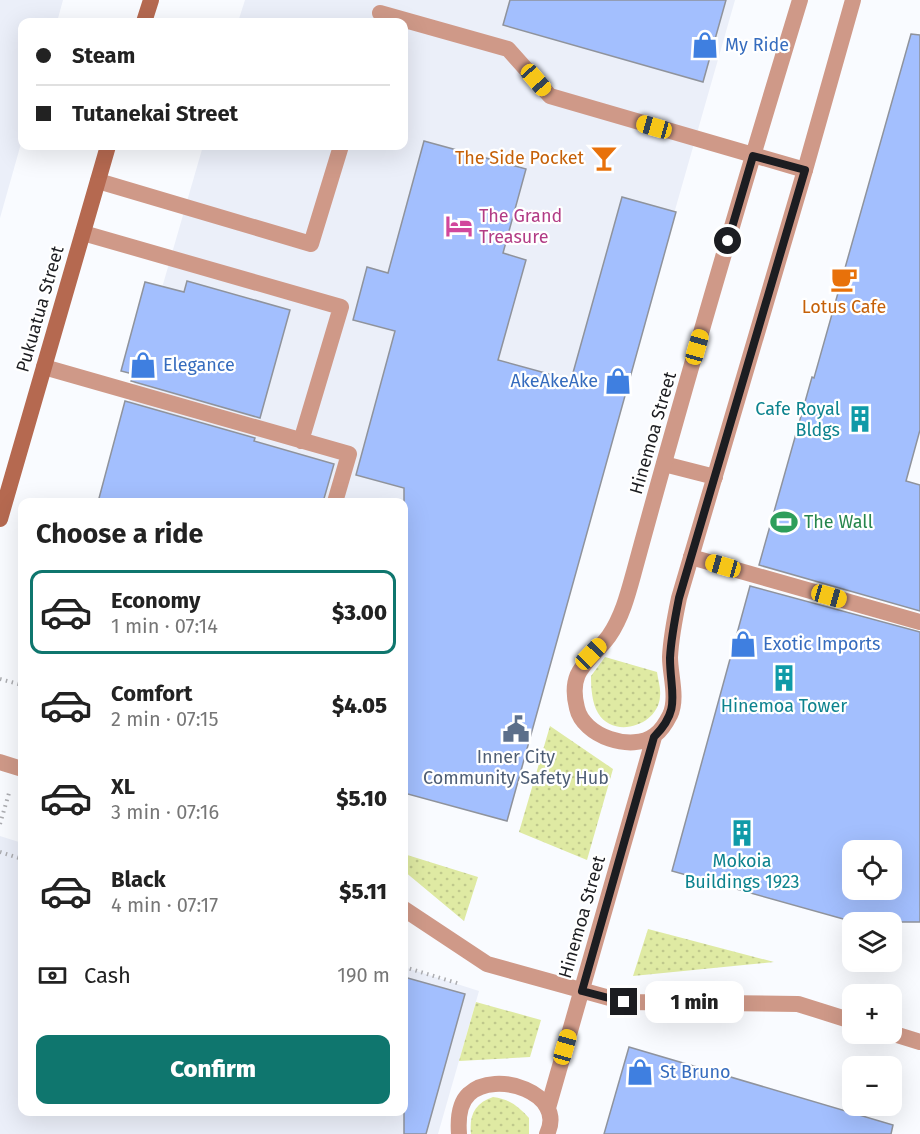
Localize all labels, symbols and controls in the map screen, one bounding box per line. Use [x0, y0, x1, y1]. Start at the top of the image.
shop icon: My Ride [690, 30, 720, 60]
place label: My Ride [725, 34, 789, 56]
text: Steam [72, 42, 135, 69]
car [517, 61, 555, 99]
text: Tutanekai Street [72, 100, 238, 127]
car [634, 113, 674, 141]
bar icon: The Side Pocket [589, 143, 619, 173]
place label: The Side Pocket [455, 147, 584, 169]
place label: The Grand Treasure [479, 205, 562, 248]
hotel icon: The Grand Treasure [444, 211, 474, 241]
route start [714, 227, 741, 254]
street label: Pukuatua Street [11, 243, 69, 375]
cafe icon: Lotus Cafe [829, 264, 859, 294]
place label: Lotus Cafe [802, 296, 886, 318]
car [683, 327, 711, 367]
shop icon: Elegance [128, 350, 158, 380]
place label: Elegance [163, 354, 235, 376]
shop icon: AkeAkeAke [603, 366, 633, 396]
street label: Hinemoa Street [625, 369, 681, 497]
place label: AkeAkeAke [510, 370, 598, 392]
place label: Cafe Royal Bldgs [755, 398, 840, 441]
building icon: Cafe Royal Bldgs [845, 404, 875, 434]
sports icon: The Wall [769, 507, 799, 537]
place label: The Wall [804, 511, 873, 533]
text: Choose a ride [36, 518, 203, 550]
car [703, 552, 743, 580]
car [809, 582, 849, 610]
icon: car [39, 585, 93, 639]
text: Economy [111, 587, 200, 614]
text: $3.00 [332, 599, 387, 626]
text: 1 min · 07:14 [111, 614, 218, 638]
shop icon: Exotic Imports [728, 629, 758, 659]
place label: Exotic Imports [763, 633, 880, 655]
car [572, 635, 610, 673]
building icon: Hinemoa Tower [769, 663, 799, 693]
icon: car [39, 678, 93, 732]
text: Comfort [111, 680, 192, 707]
text: $4.05 [332, 692, 387, 719]
place label: Hinemoa Tower [721, 695, 847, 717]
text: 2 min · 07:15 [111, 707, 218, 731]
public building icon: Inner City Community Safety Hub [501, 714, 531, 744]
place label: Inner City Community Safety Hub [423, 746, 609, 789]
icon: car [39, 771, 93, 825]
text: XL [111, 773, 135, 800]
text: $5.10 [336, 785, 387, 812]
text: 3 min · 07:16 [111, 800, 219, 824]
building icon: Mokoia Buildings 1923 [727, 818, 757, 848]
map controls [842, 840, 902, 1116]
button: locate [842, 840, 902, 900]
place label: Mokoia Buildings 1923 [684, 850, 800, 893]
street label: Hinemoa Street [554, 853, 610, 981]
icon: car [39, 864, 93, 918]
text: Black [111, 866, 166, 893]
text: $5.11 [339, 878, 387, 905]
text: 4 min · 07:17 [111, 893, 218, 917]
button: layers [842, 912, 902, 972]
icon: cash [36, 959, 69, 992]
text: Cash [84, 962, 131, 989]
text: 190 m [337, 963, 390, 987]
callout: 1 min [645, 981, 744, 1023]
button: + [842, 984, 902, 1044]
route end [610, 988, 637, 1015]
text: 1 min [671, 990, 718, 1014]
car [551, 1027, 579, 1067]
button: Confirm [36, 1035, 390, 1104]
button: − [842, 1056, 902, 1116]
shop icon: St Bruno [625, 1057, 655, 1087]
place label: St Bruno [660, 1061, 731, 1083]

